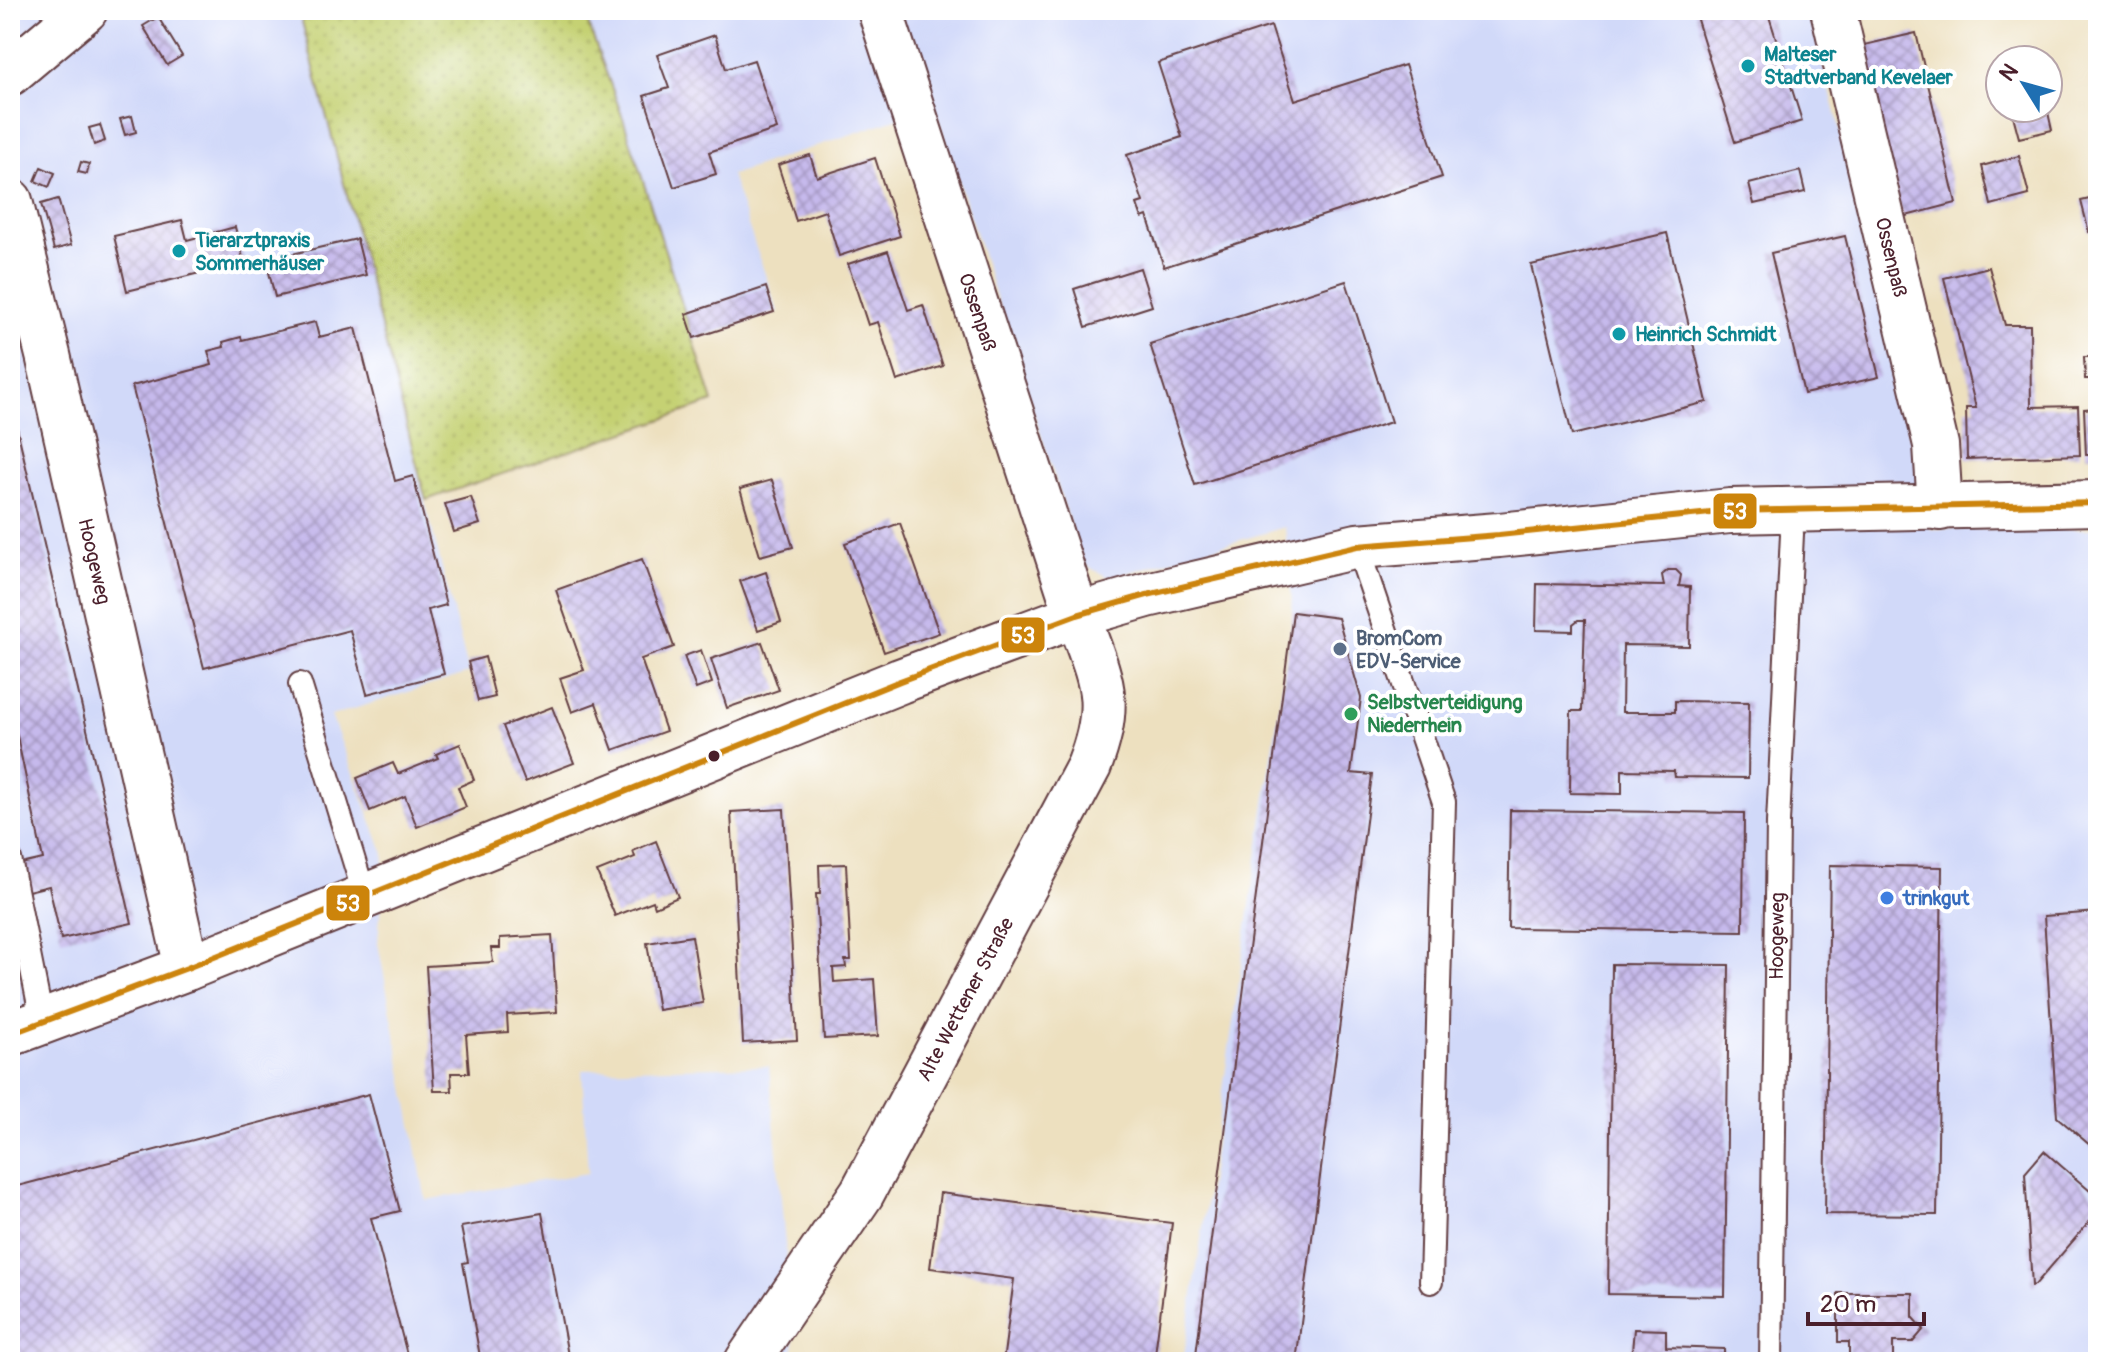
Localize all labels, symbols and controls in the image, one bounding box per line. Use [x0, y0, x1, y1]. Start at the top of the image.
place label: Malteser Stadtverband Kevelaer [1764, 42, 1954, 90]
north arrow [1984, 44, 2064, 124]
marker: Malteser Stadtverband Kevelaer [1739, 57, 1757, 75]
text: N [1993, 58, 2025, 87]
street label: Ossenpaß [1870, 215, 1913, 300]
place label: Tierarztpraxis Sommerhäuser [194, 228, 325, 276]
marker: Tierarztpraxis Sommerhäuser [170, 242, 188, 260]
street label: Ossenpaß [953, 270, 1002, 355]
place label: Heinrich Schmidt [1635, 322, 1777, 347]
marker: Heinrich Schmidt [1610, 325, 1628, 343]
line badge: 53 [1712, 492, 1758, 530]
text: 53 [1723, 498, 1747, 526]
street label: Hoogeweg [72, 516, 116, 607]
line badge: 53 [1000, 616, 1046, 654]
text: 53 [1011, 622, 1035, 650]
place label: BromCom EDV-Service [1356, 626, 1462, 674]
marker: BromCom EDV-Service [1331, 640, 1349, 658]
place label: Selbstverteidigung Niederrhein [1367, 690, 1522, 738]
marker: Selbstverteidigung Niederrhein [1342, 705, 1360, 723]
unlabelled marker [706, 748, 722, 764]
line badge: 53 [325, 884, 371, 922]
place label: trinkgut [1902, 886, 1970, 911]
marker: trinkgut [1878, 889, 1896, 907]
text: 53 [336, 890, 360, 918]
street label: Hoogeweg [1764, 892, 1790, 980]
street label: Alte Wettener Straße [912, 913, 1019, 1086]
scale bar [1808, 1276, 1924, 1326]
text: 20 m [1820, 1290, 1876, 1319]

